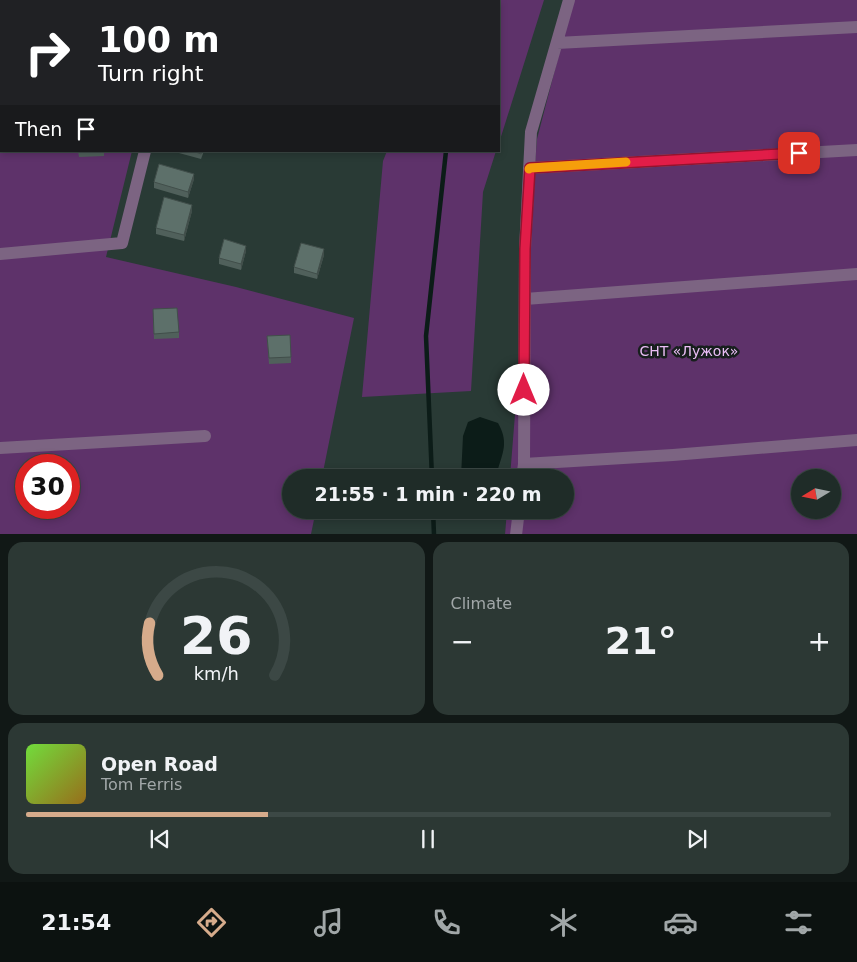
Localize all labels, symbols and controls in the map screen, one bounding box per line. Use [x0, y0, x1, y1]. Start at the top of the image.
icon: right [15, 20, 80, 85]
text: 100 m [98, 20, 220, 60]
text: Turn right [98, 61, 203, 86]
icon: arrive [72, 115, 100, 143]
text: Then [15, 118, 62, 140]
pin [778, 132, 820, 174]
icon: arrive [785, 139, 813, 167]
park label: СНТ «Лужок» [640, 343, 738, 359]
position arrow [497, 363, 549, 415]
speed limit sign: 30 [15, 454, 80, 519]
north arrow [791, 469, 841, 519]
map controls [791, 469, 841, 519]
text: 21:55 · 1 min · 220 m [314, 483, 542, 505]
text: Climate [451, 594, 512, 613]
text: 26 [180, 606, 252, 666]
text: 21° [605, 619, 677, 663]
text: − [451, 625, 474, 658]
text: + [808, 625, 831, 658]
text: km/h [194, 663, 239, 684]
text: Open Road [101, 753, 218, 775]
text: Tom Ferris [101, 775, 182, 794]
icon: previous [146, 825, 174, 853]
icon: pause [414, 825, 442, 853]
icon: next [683, 825, 711, 853]
icon: directions [194, 905, 229, 940]
icon: music [311, 905, 346, 940]
icon: phone [429, 905, 464, 940]
icon: climate [546, 905, 581, 940]
icon: car [663, 905, 698, 940]
icon: filters [781, 905, 816, 940]
text: 21:54 [41, 910, 111, 935]

